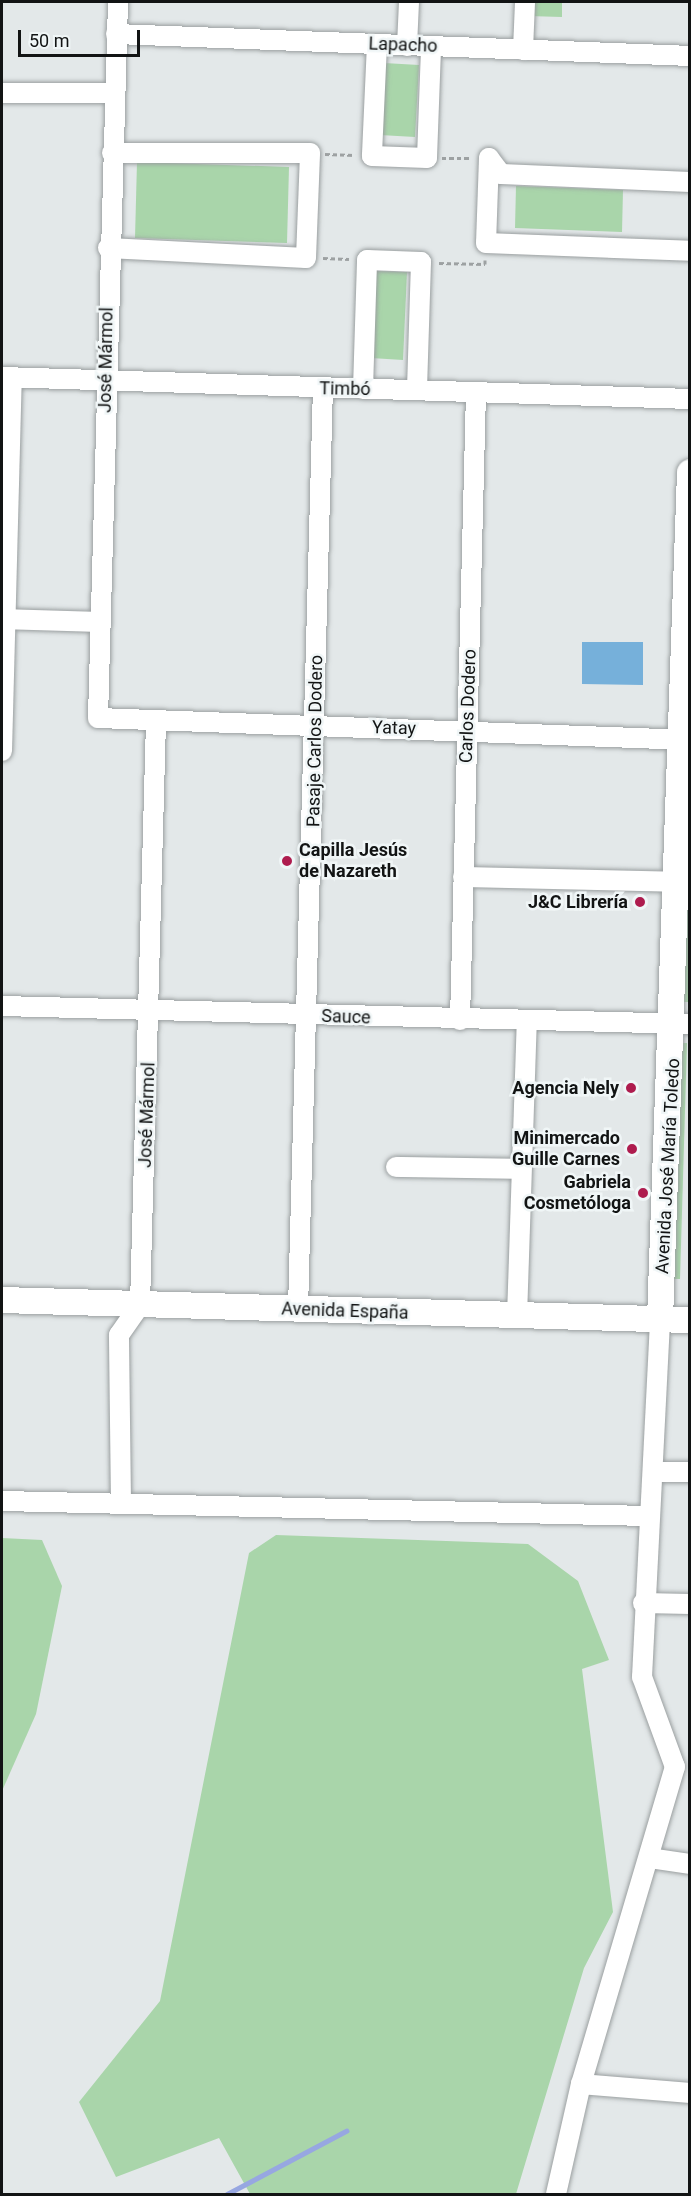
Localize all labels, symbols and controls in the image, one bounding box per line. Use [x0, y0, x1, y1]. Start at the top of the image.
scale bar [21, 18, 142, 56]
text: 50 m [29, 30, 69, 51]
street label: Lapacho [368, 33, 438, 57]
street label: José Mármol [94, 307, 118, 413]
street label: Timbó [319, 378, 371, 400]
street label: Carlos Dodero [455, 649, 481, 763]
street label: Pasaje Carlos Dodero [303, 655, 327, 827]
street label: Yatay [372, 716, 416, 740]
place label: Capilla Jesús de Nazareth [299, 840, 407, 882]
marker: Capilla Jesús de Nazareth [280, 854, 294, 868]
place label: J&C Librería [528, 891, 628, 913]
marker: J&C Librería [633, 895, 647, 909]
street label: Sauce [321, 1005, 371, 1029]
street label: Avenida José María Toledo [652, 1057, 684, 1275]
street label: José Mármol [134, 1062, 160, 1168]
place label: Agencia Nely [512, 1077, 619, 1099]
marker: Agencia Nely [624, 1081, 638, 1095]
place label: Minimercado Guille Carnes [512, 1128, 620, 1170]
marker: Minimercado Guille Carnes [625, 1142, 639, 1156]
place label: Gabriela Cosmetóloga [524, 1172, 631, 1214]
marker: Gabriela Cosmetóloga [636, 1186, 650, 1200]
street label: Avenida España [281, 1298, 409, 1324]

